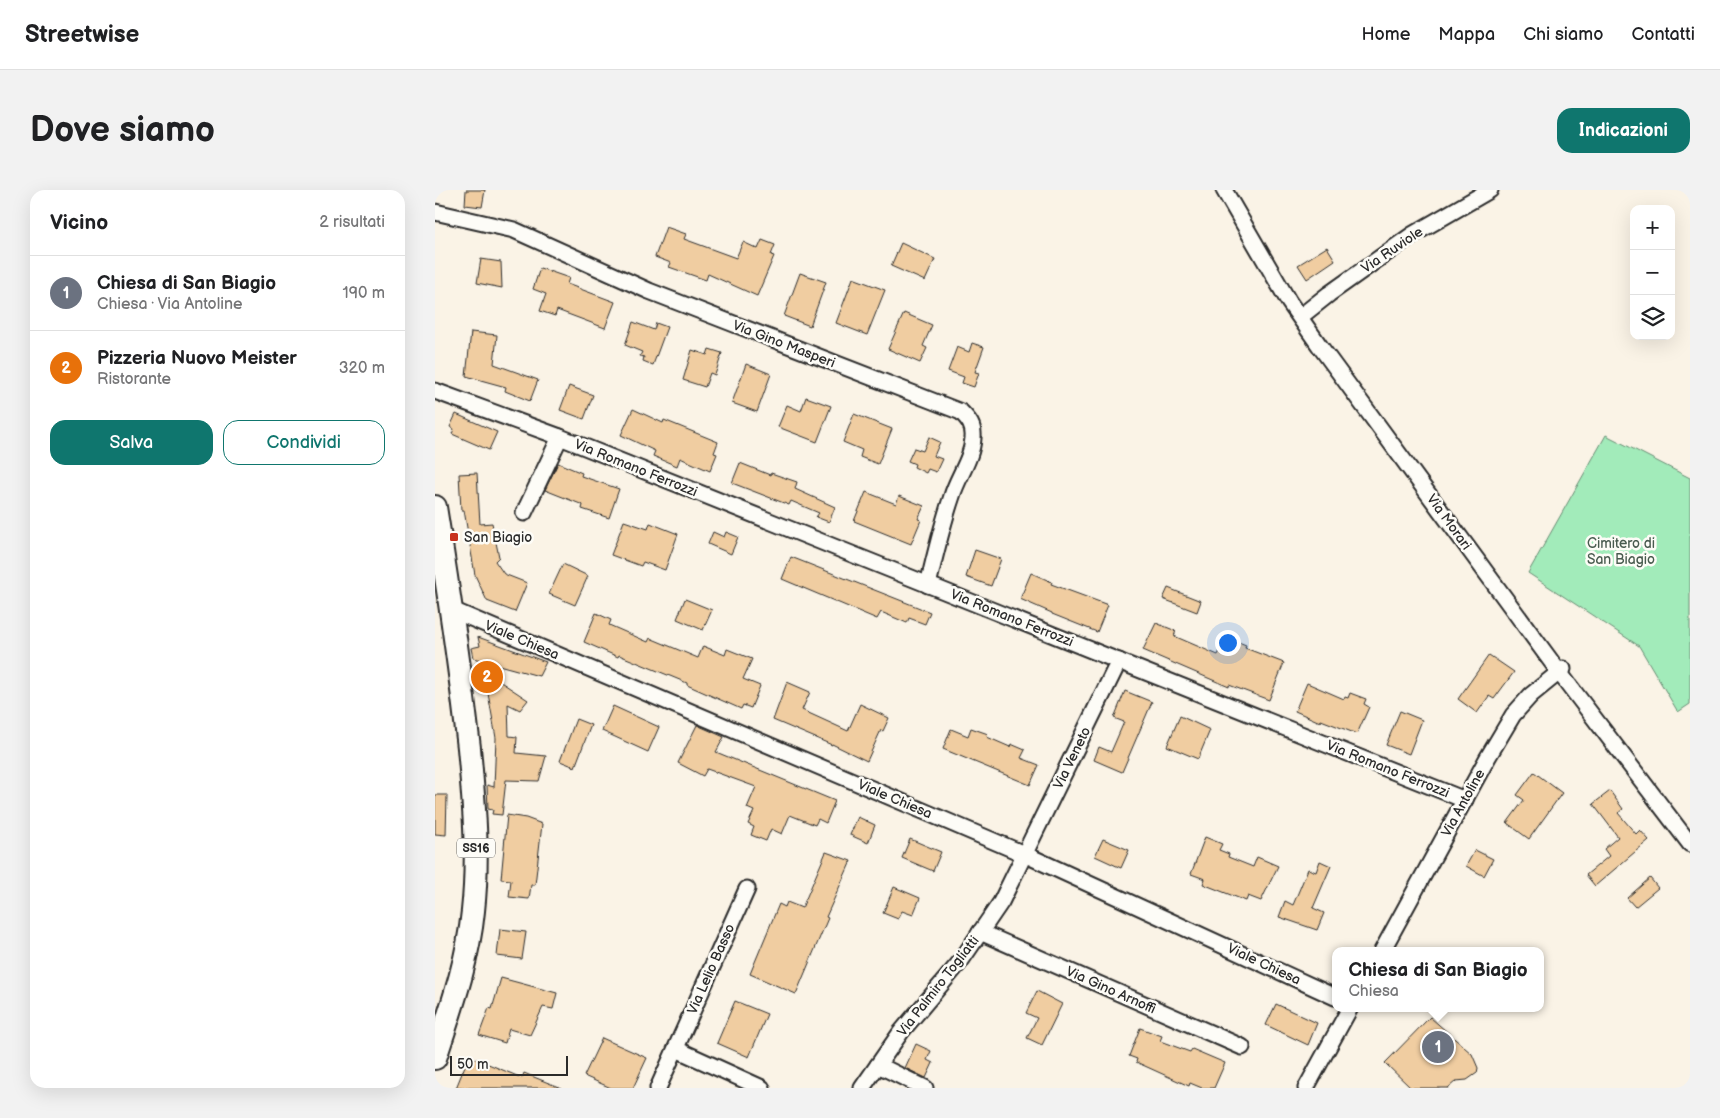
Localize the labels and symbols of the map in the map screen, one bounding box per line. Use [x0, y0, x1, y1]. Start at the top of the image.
street label: Via Ruviole [1358, 223, 1426, 277]
street label: Via Gino Masperi [730, 317, 838, 371]
street label: Via Romano Ferrozzi [572, 436, 700, 500]
street label: Via Morari [1423, 491, 1475, 553]
place label: San Biagio [464, 529, 532, 546]
marker: San Biagio [448, 531, 460, 543]
park label: Cimitero di San Biagio [1587, 535, 1655, 568]
street label: Via Romano Ferrozzi [948, 586, 1076, 650]
street label: Viale Chiesa [482, 617, 562, 663]
your location [1215, 630, 1241, 656]
pin: 2 [471, 658, 503, 696]
street label: Via Veneto [1050, 724, 1094, 792]
street label: Via Romano Ferrozzi [1324, 737, 1452, 801]
street label: Via Antoline [1438, 766, 1488, 840]
street label: Viale Chiesa [855, 776, 935, 822]
road number: SS16 [457, 838, 495, 858]
street label: Via Lelio Basso [684, 921, 739, 1017]
street label: Via Palmiro Togliatti [893, 932, 983, 1040]
street label: Viale Chiesa [1225, 940, 1303, 988]
street label: Via Gino Arnoffi [1063, 963, 1159, 1017]
pin: 1 [1422, 1028, 1454, 1066]
scale bar [450, 1053, 567, 1076]

